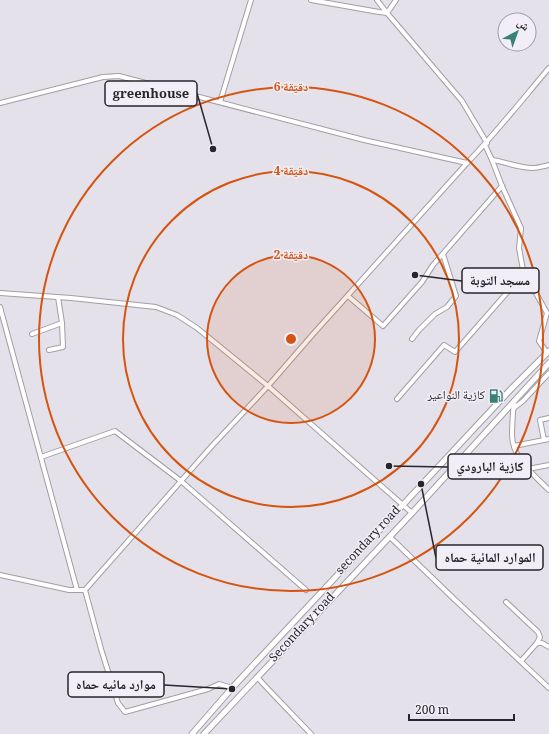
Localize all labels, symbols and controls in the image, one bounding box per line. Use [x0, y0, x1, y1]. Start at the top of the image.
north arrow [497, 12, 537, 52]
text: ش [512, 15, 533, 37]
text: 6 دقيقة [274, 78, 308, 99]
callout: greenhouse [105, 81, 197, 106]
text: greenhouse [113, 84, 189, 106]
text: 4 دقيقة [274, 162, 308, 183]
text: 2 دقيقة [274, 246, 308, 267]
callout: مسجد التوبة [462, 268, 539, 293]
text: مسجد التوبة [470, 271, 530, 293]
centre of rings [284, 332, 298, 346]
place label: كازية النواعير [427, 386, 485, 407]
fuel station icon: كازية النواعير [488, 388, 504, 404]
callout: كازية البارودي [448, 454, 531, 479]
text: كازية البارودي [456, 457, 524, 479]
street label: secondary road [331, 501, 407, 580]
callout: الموارد المائية حماه [436, 545, 543, 570]
text: الموارد المائية حماه [444, 548, 536, 570]
street label: Secondary road [265, 588, 342, 668]
callout: موارد مائيه حماه [68, 672, 164, 697]
text: موارد مائيه حماه [76, 675, 156, 697]
scale bar [409, 696, 514, 722]
text: 200 m [415, 701, 449, 722]

